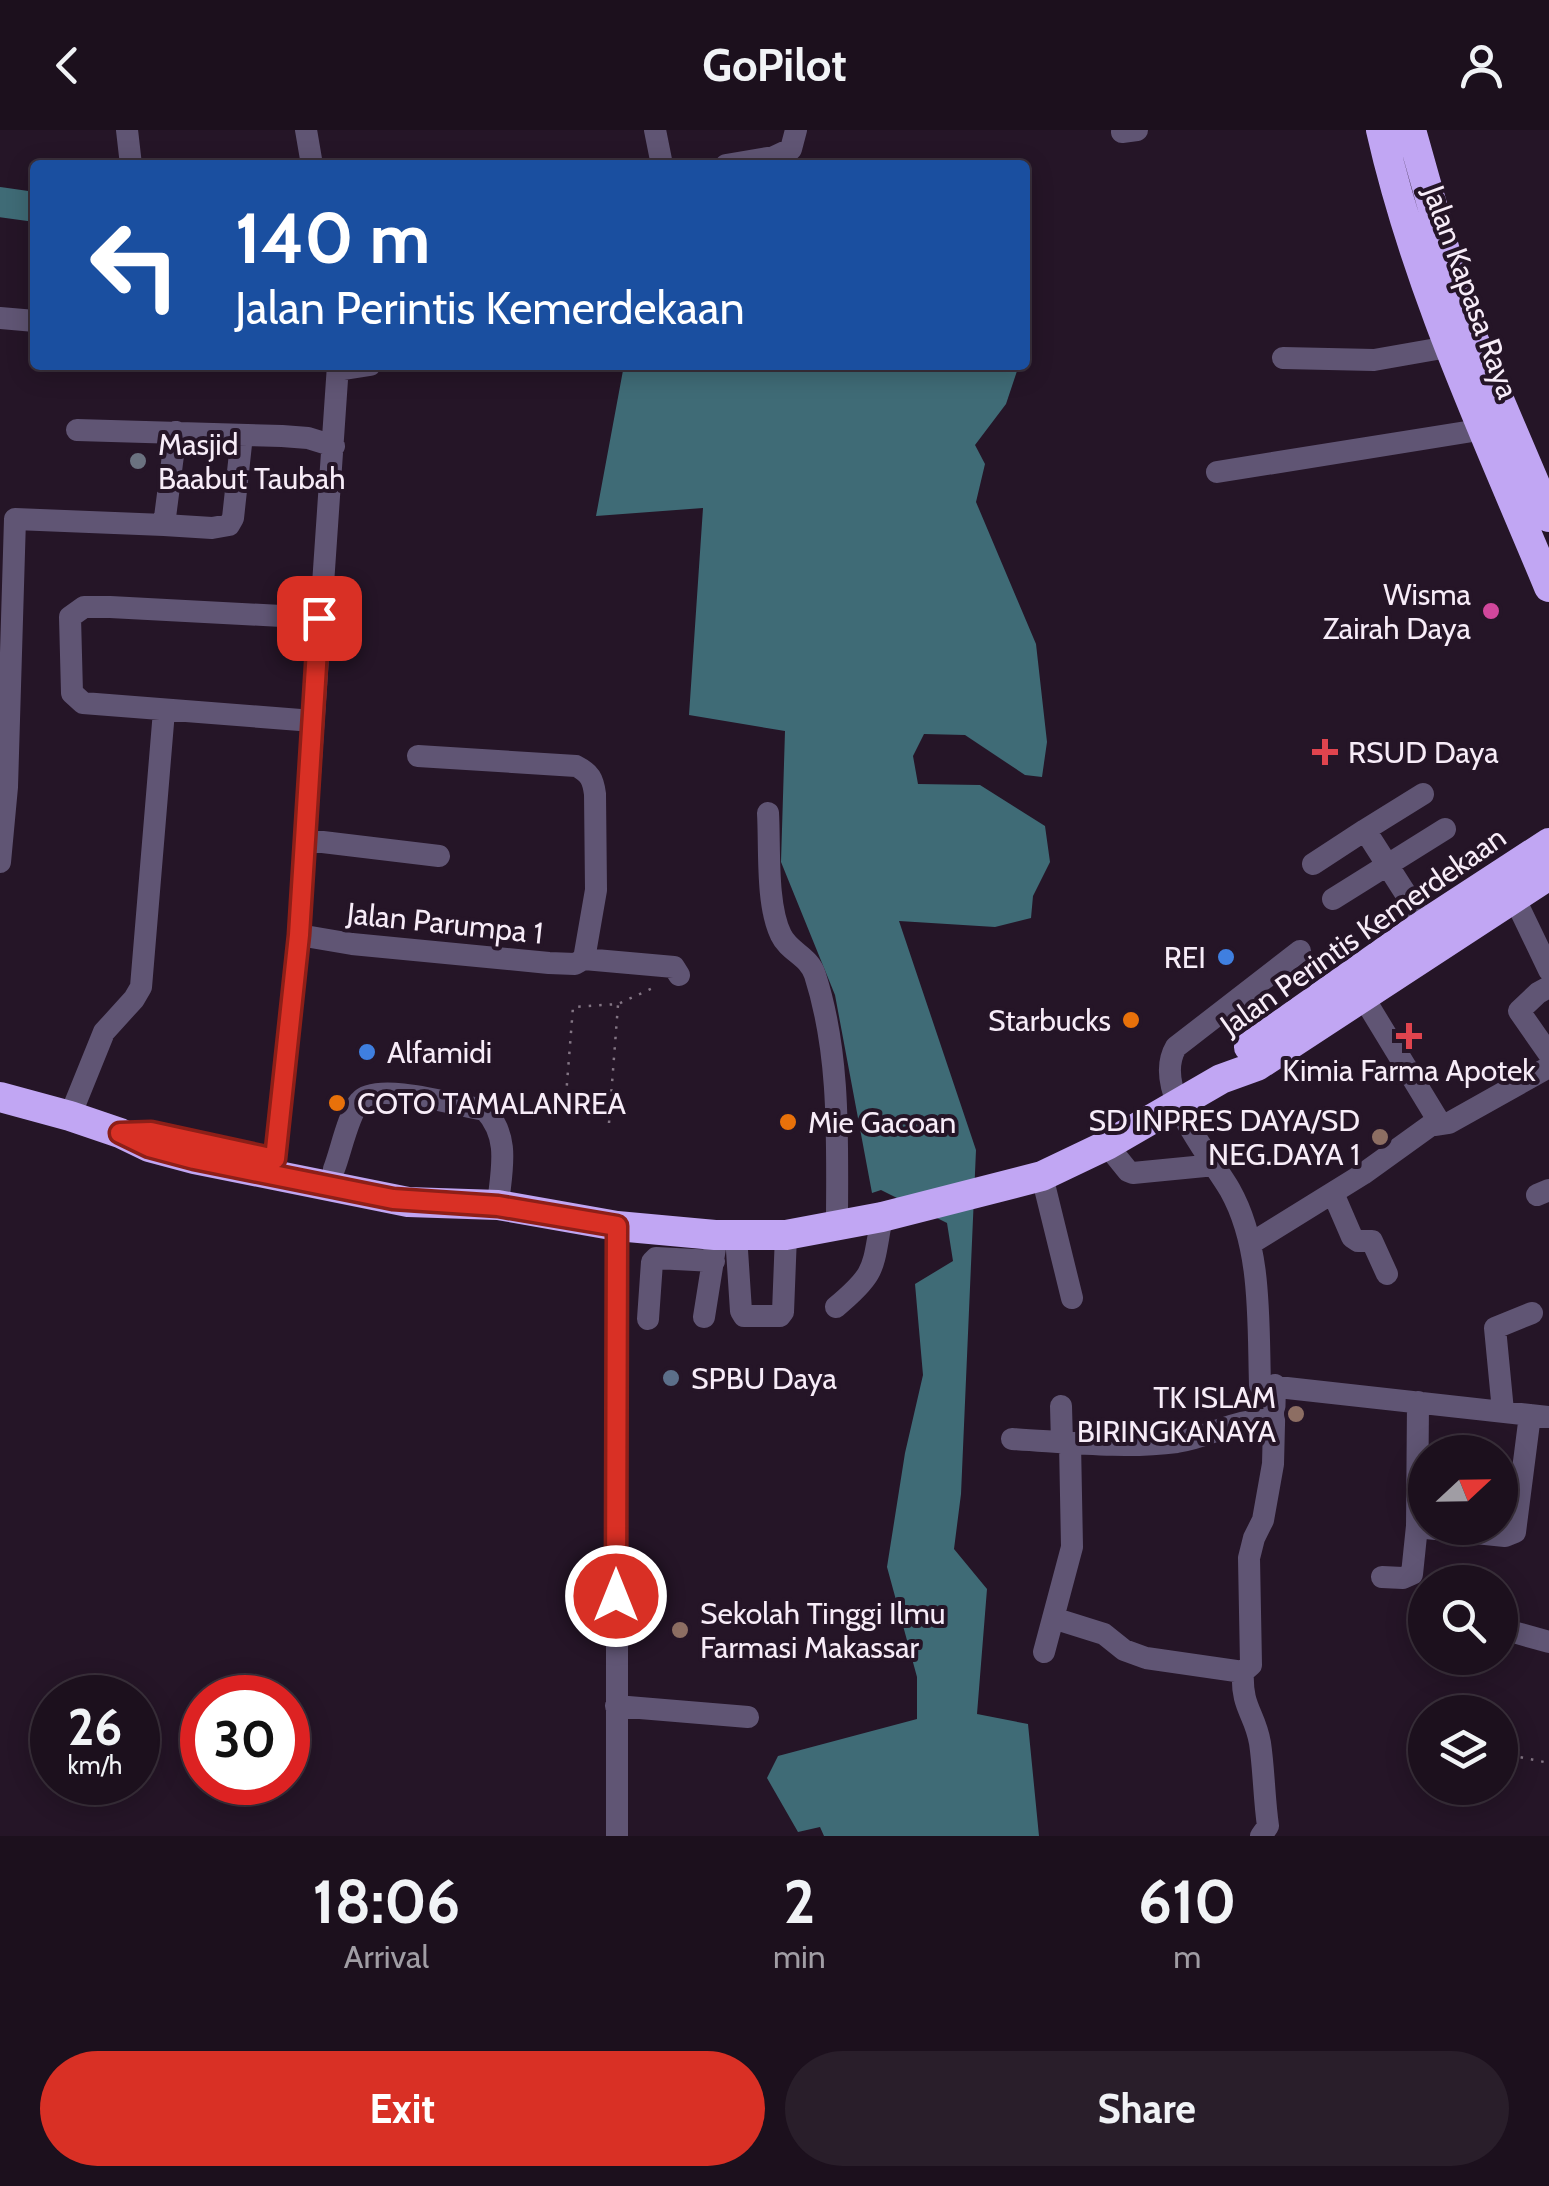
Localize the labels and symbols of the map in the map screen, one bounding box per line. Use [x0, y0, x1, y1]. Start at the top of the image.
street label: Jalan Kapasa Raya [1415, 180, 1527, 404]
place label: Masjid Baabut Taubah [158, 426, 346, 497]
marker: Masjid Baabut Taubah [127, 450, 149, 472]
pin [277, 576, 362, 661]
place label: Wisma Zairah Daya [1323, 576, 1472, 647]
marker: Wisma Zairah Daya [1480, 600, 1502, 622]
place label: RSUD Daya [1348, 734, 1499, 771]
marker: RSUD Daya [1312, 739, 1338, 765]
street label: Jalan Perintis Kemerdekaan [1212, 818, 1513, 1044]
street label: Jalan Parumpa 1 [344, 894, 545, 952]
place label: REI [1164, 939, 1206, 976]
marker: REI [1215, 946, 1237, 968]
place label: Starbucks [988, 1002, 1111, 1039]
marker: Starbucks [1120, 1009, 1142, 1031]
marker: Kimia Farma Apotek [1398, 1025, 1420, 1047]
place label: Alfamidi [387, 1034, 492, 1071]
marker: Alfamidi [356, 1041, 378, 1063]
place label: Kimia Farma Apotek [1282, 1052, 1536, 1089]
place label: COTO TAMALANREA [357, 1085, 627, 1122]
marker: COTO TAMALANREA [326, 1092, 348, 1114]
place label: SD INPRES DAYA/SD NEG.DAYA 1 [1088, 1102, 1360, 1173]
place label: Mie Gacoan [808, 1104, 956, 1141]
marker: Mie Gacoan [777, 1111, 799, 1133]
marker: SD INPRES DAYA/SD NEG.DAYA 1 [1369, 1126, 1391, 1148]
place label: SPBU Daya [691, 1360, 837, 1397]
marker: SPBU Daya [660, 1367, 682, 1389]
place label: TK ISLAM BIRINGKANAYA [1077, 1379, 1277, 1450]
marker: TK ISLAM BIRINGKANAYA [1285, 1403, 1307, 1425]
north arrow [1408, 1435, 1518, 1545]
position arrow [564, 1544, 668, 1648]
place label: Sekolah Tinggi Ilmu Farmasi Makassar [700, 1595, 946, 1666]
marker: Sekolah Tinggi Ilmu Farmasi Makassar [669, 1619, 691, 1641]
speed limit sign: 30 [180, 1675, 310, 1805]

